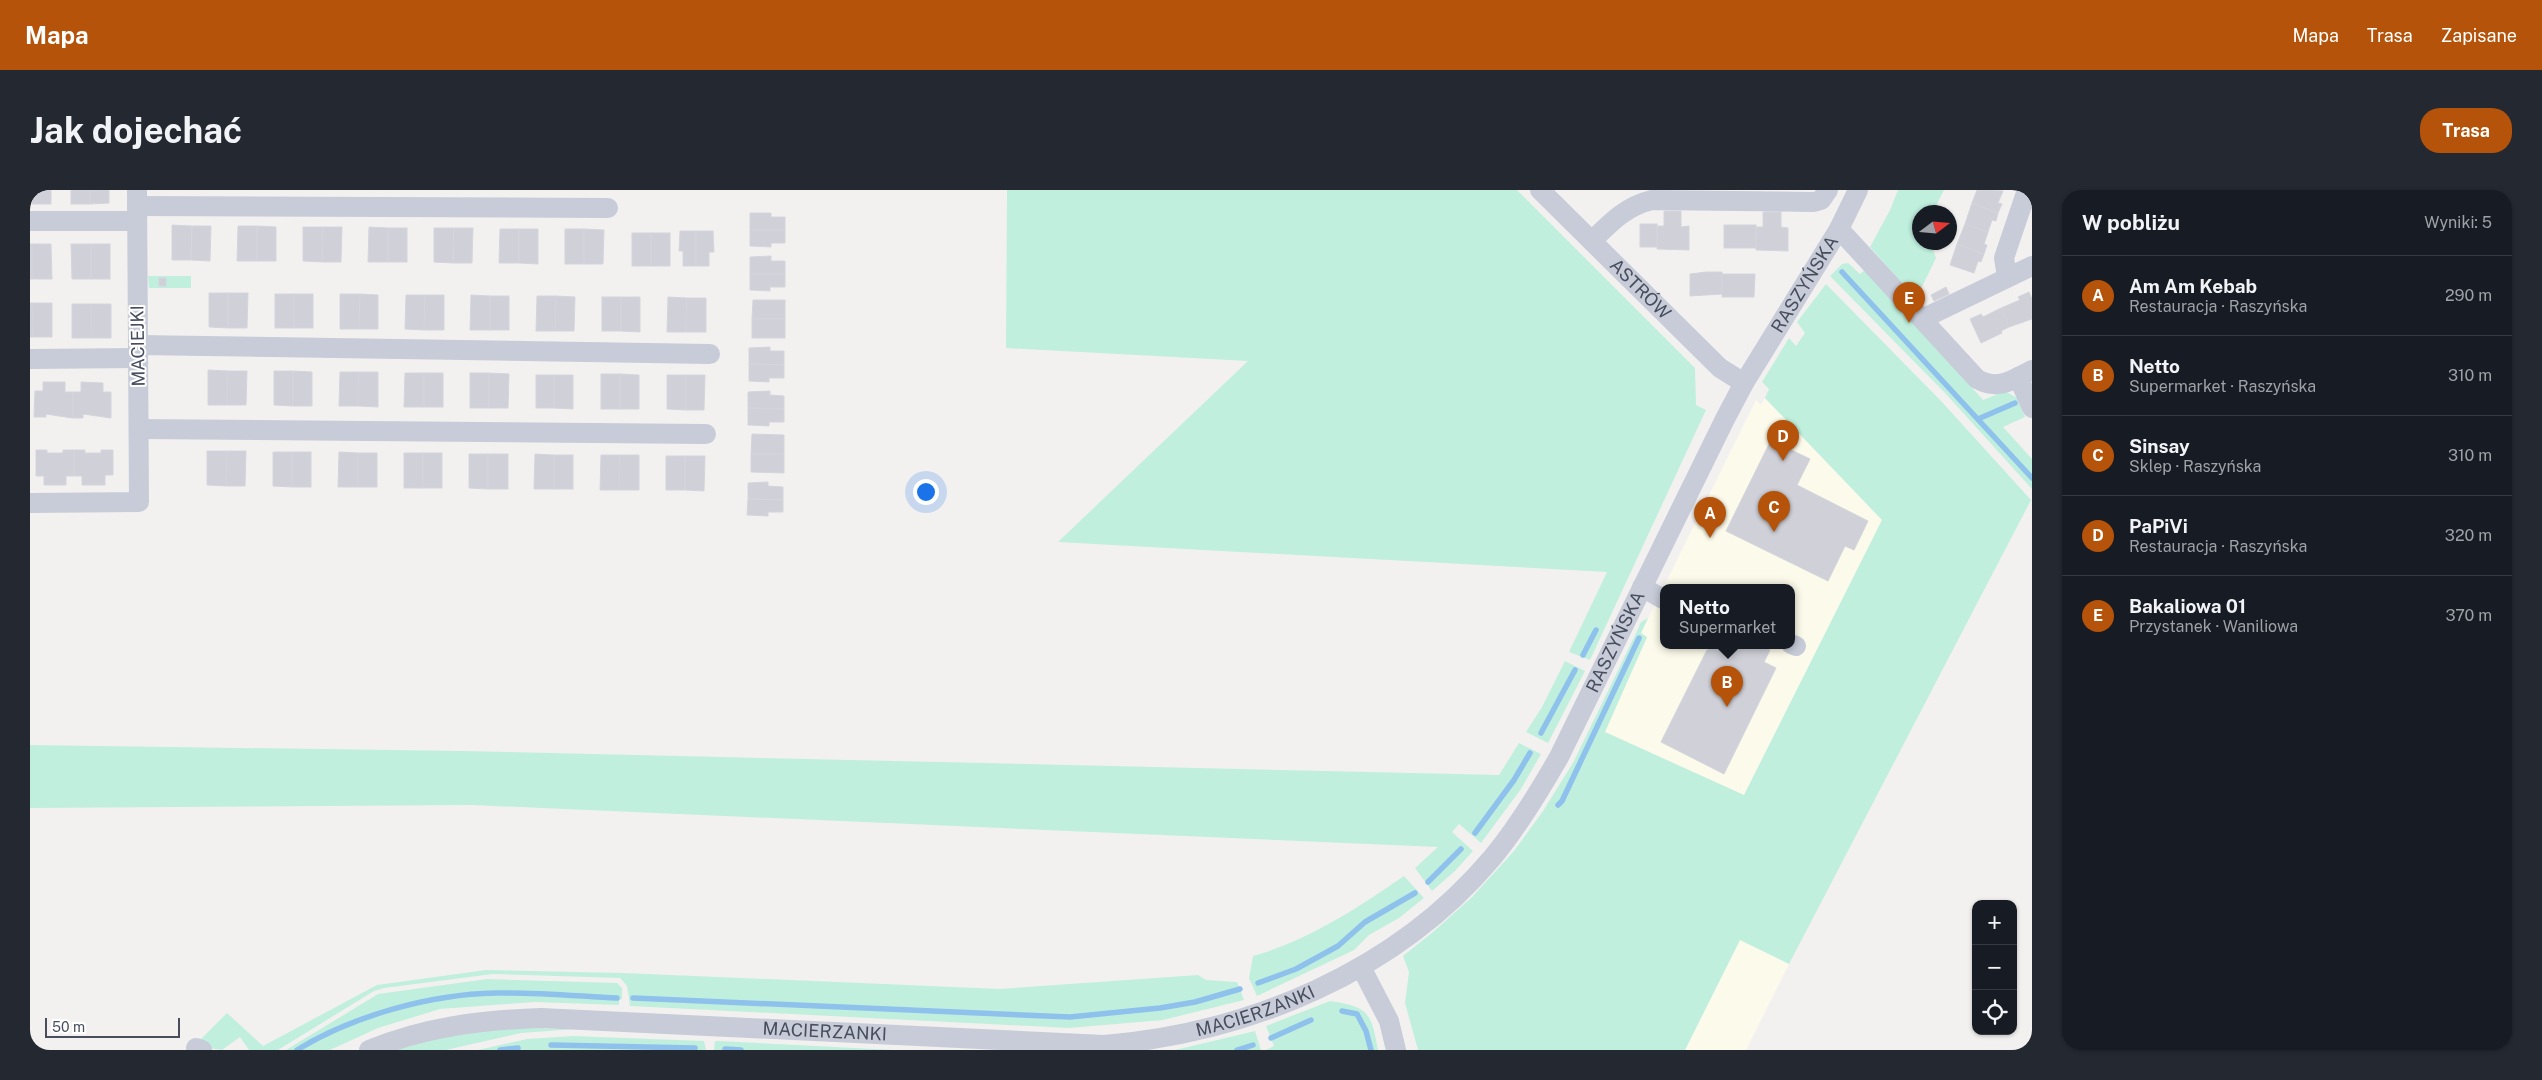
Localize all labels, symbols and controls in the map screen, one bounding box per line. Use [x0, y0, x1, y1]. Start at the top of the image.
text: Mapa [25, 21, 89, 49]
text: Mapa [2292, 25, 2339, 46]
text: Trasa [2367, 25, 2413, 46]
text: Zapisane [2441, 25, 2517, 46]
button: Trasa [2420, 108, 2512, 153]
text: Jak dojechać [30, 110, 242, 151]
north arrow [1912, 205, 1957, 250]
text: W pobliżu [2082, 210, 2180, 235]
text: Wyniki: 5 [2424, 213, 2492, 232]
street label: RASZYŃSKA [1767, 231, 1842, 336]
street label: ASTRÓW [1606, 254, 1675, 323]
text: Am Am Kebab [2129, 275, 2257, 297]
pin: E [1893, 282, 1925, 323]
text: A [2092, 286, 2104, 305]
text: 290 m [2445, 286, 2492, 305]
text: Restauracja · Raszyńska [2129, 297, 2307, 316]
street label: MACIEJKI [126, 305, 149, 387]
text: Netto [2129, 355, 2180, 377]
text: B [2093, 366, 2103, 385]
text: 310 m [2448, 366, 2492, 385]
text: Supermarket · Raszyńska [2129, 377, 2316, 396]
pin: D [1767, 420, 1799, 461]
text: Sinsay [2129, 435, 2190, 457]
text: C [2092, 446, 2104, 465]
text: 310 m [2448, 446, 2492, 465]
text: Sklep · Raszyńska [2129, 457, 2261, 476]
your location [913, 479, 939, 505]
pin: C [1758, 491, 1790, 532]
pin: A [1694, 497, 1726, 538]
text: PaPiVi [2129, 515, 2188, 537]
text: D [2092, 526, 2104, 545]
text: 320 m [2445, 526, 2492, 545]
text: Restauracja · Raszyńska [2129, 537, 2307, 556]
popup [1660, 584, 1795, 649]
street label: RASZYŃSKA [1581, 587, 1649, 696]
text: Bakaliowa 01 [2129, 595, 2246, 617]
text: Netto [1679, 596, 1730, 618]
text: E [2093, 606, 2103, 625]
text: 370 m [2445, 606, 2492, 625]
text: Przystanek · Waniliowa [2129, 617, 2298, 636]
text: Supermarket [1679, 618, 1776, 637]
pin: B [1711, 666, 1743, 707]
map controls [1972, 900, 2017, 1035]
button: + [1972, 900, 2017, 945]
button: − [1972, 945, 2017, 990]
street label: MACIERZANKI [1193, 981, 1318, 1040]
button: locate [1972, 990, 2017, 1035]
scale bar [45, 1015, 180, 1038]
street label: MACIERZANKI [762, 1018, 887, 1045]
text: 50 m [52, 1019, 85, 1035]

